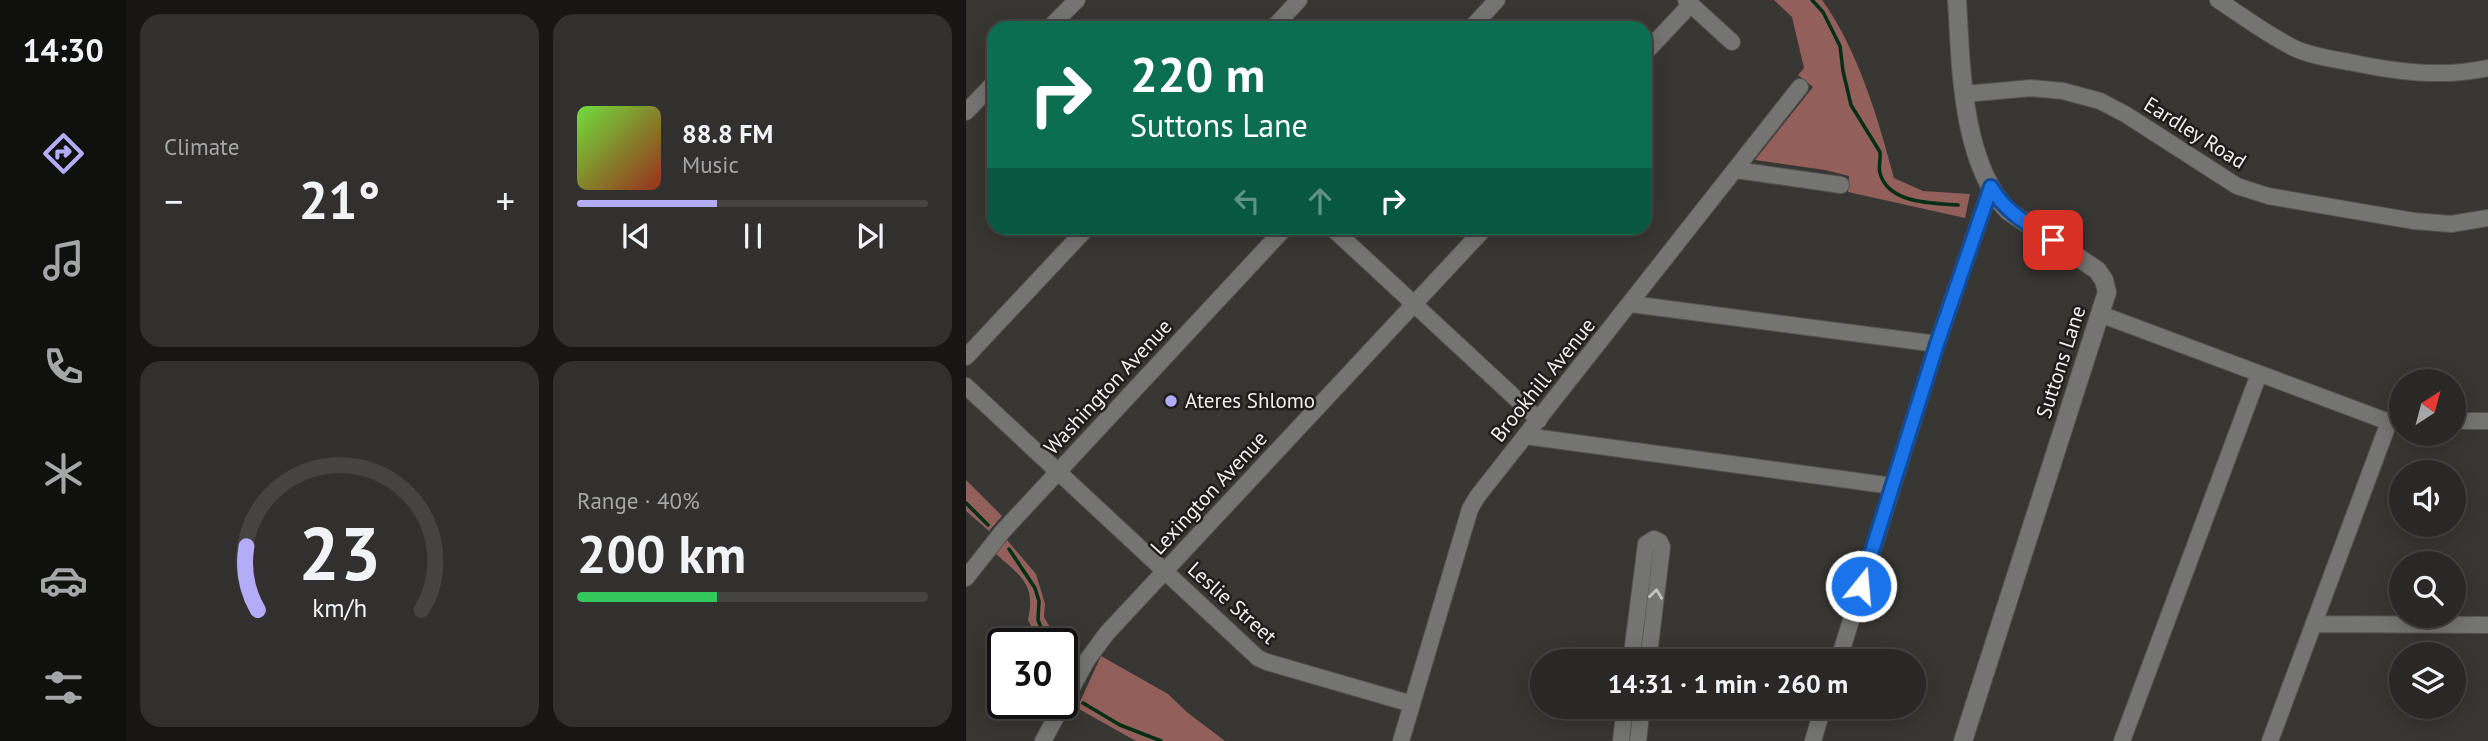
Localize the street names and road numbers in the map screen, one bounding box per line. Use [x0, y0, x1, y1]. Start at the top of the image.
street label: Eardley Road [2139, 91, 2251, 175]
street label: Suttons Lane [2030, 302, 2091, 422]
street label: Brookhill Avenue [1484, 312, 1601, 447]
street label: Washington Avenue [1038, 313, 1177, 460]
street label: Lexington Avenue [1144, 425, 1273, 560]
street label: Leslie Street [1182, 556, 1283, 650]

